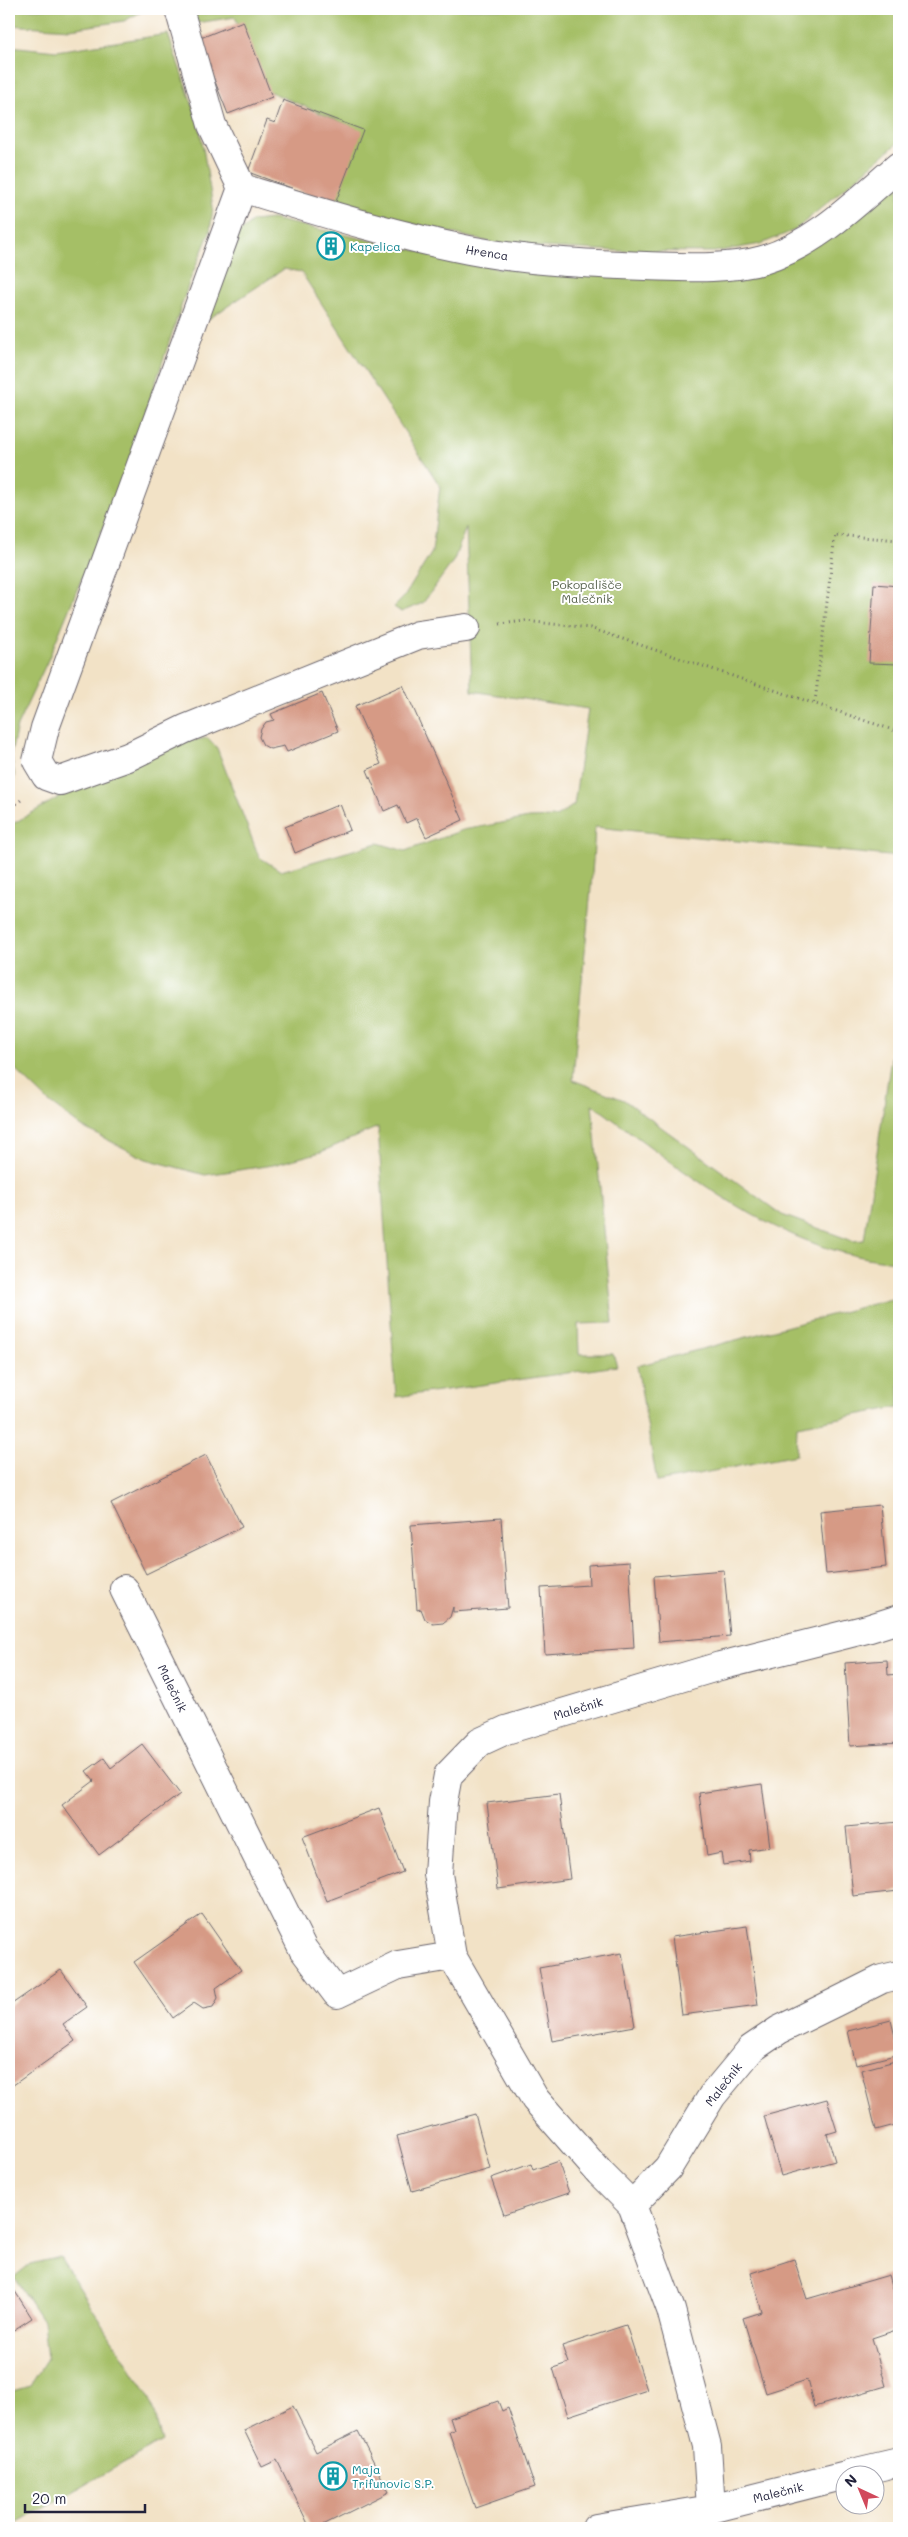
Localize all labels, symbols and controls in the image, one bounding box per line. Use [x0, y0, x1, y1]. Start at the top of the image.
building icon: Kapelica [316, 231, 346, 261]
place label: Kapelica [350, 238, 401, 254]
street label: Hrenca [464, 241, 510, 263]
park label: Pokopališče Malečnik [552, 576, 622, 606]
street label: Malečnik [155, 1661, 191, 1715]
street label: Malečnik [551, 1693, 605, 1723]
street label: Malečnik [701, 2059, 745, 2109]
building icon: Maja Trifunovic S.P. [318, 2461, 348, 2491]
place label: Maja Trifunovic S.P. [352, 2461, 434, 2491]
north arrow [836, 2464, 886, 2514]
text: N [840, 2470, 861, 2491]
street label: Malečnik [751, 2478, 805, 2506]
scale bar [25, 2482, 145, 2514]
text: 20 m [32, 2488, 66, 2508]

